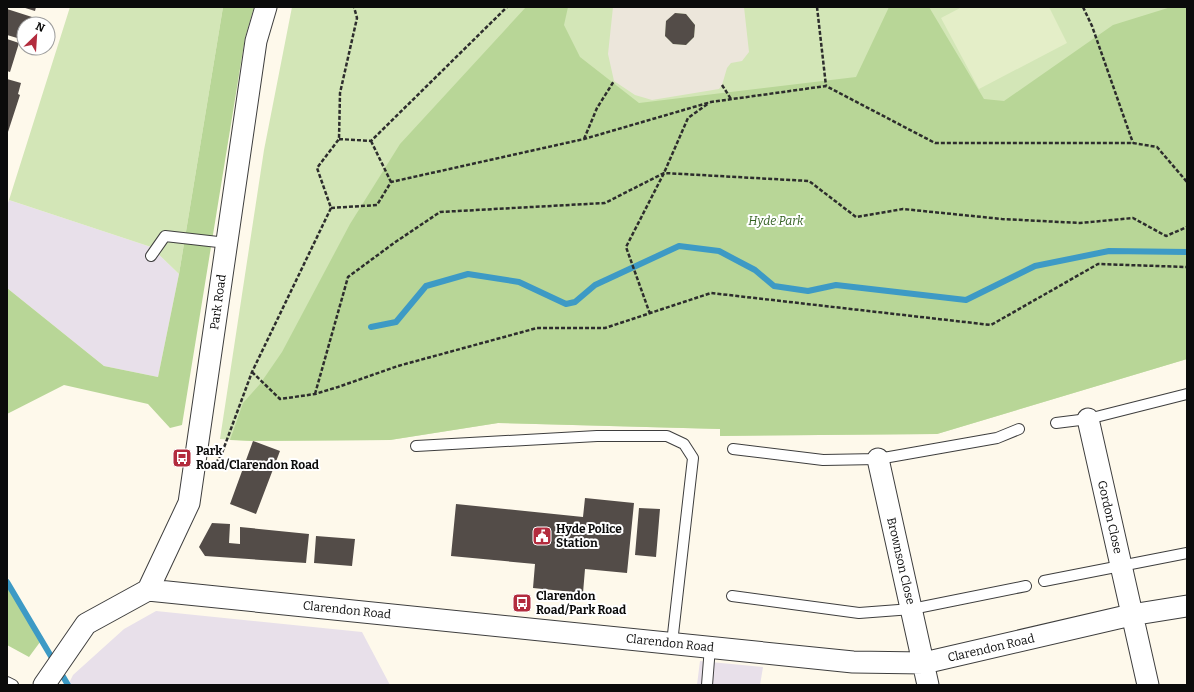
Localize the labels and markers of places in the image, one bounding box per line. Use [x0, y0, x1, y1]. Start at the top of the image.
place label: Park Road/Clarendon Road [196, 444, 320, 472]
bus stop icon: Park Road/Clarendon Road [171, 447, 193, 469]
place label: Hyde Police Station [556, 522, 622, 550]
public building icon: Hyde Police Station [531, 525, 553, 547]
place label: Clarendon Road/Park Road [536, 589, 627, 617]
bus stop icon: Clarendon Road/Park Road [511, 592, 533, 614]

